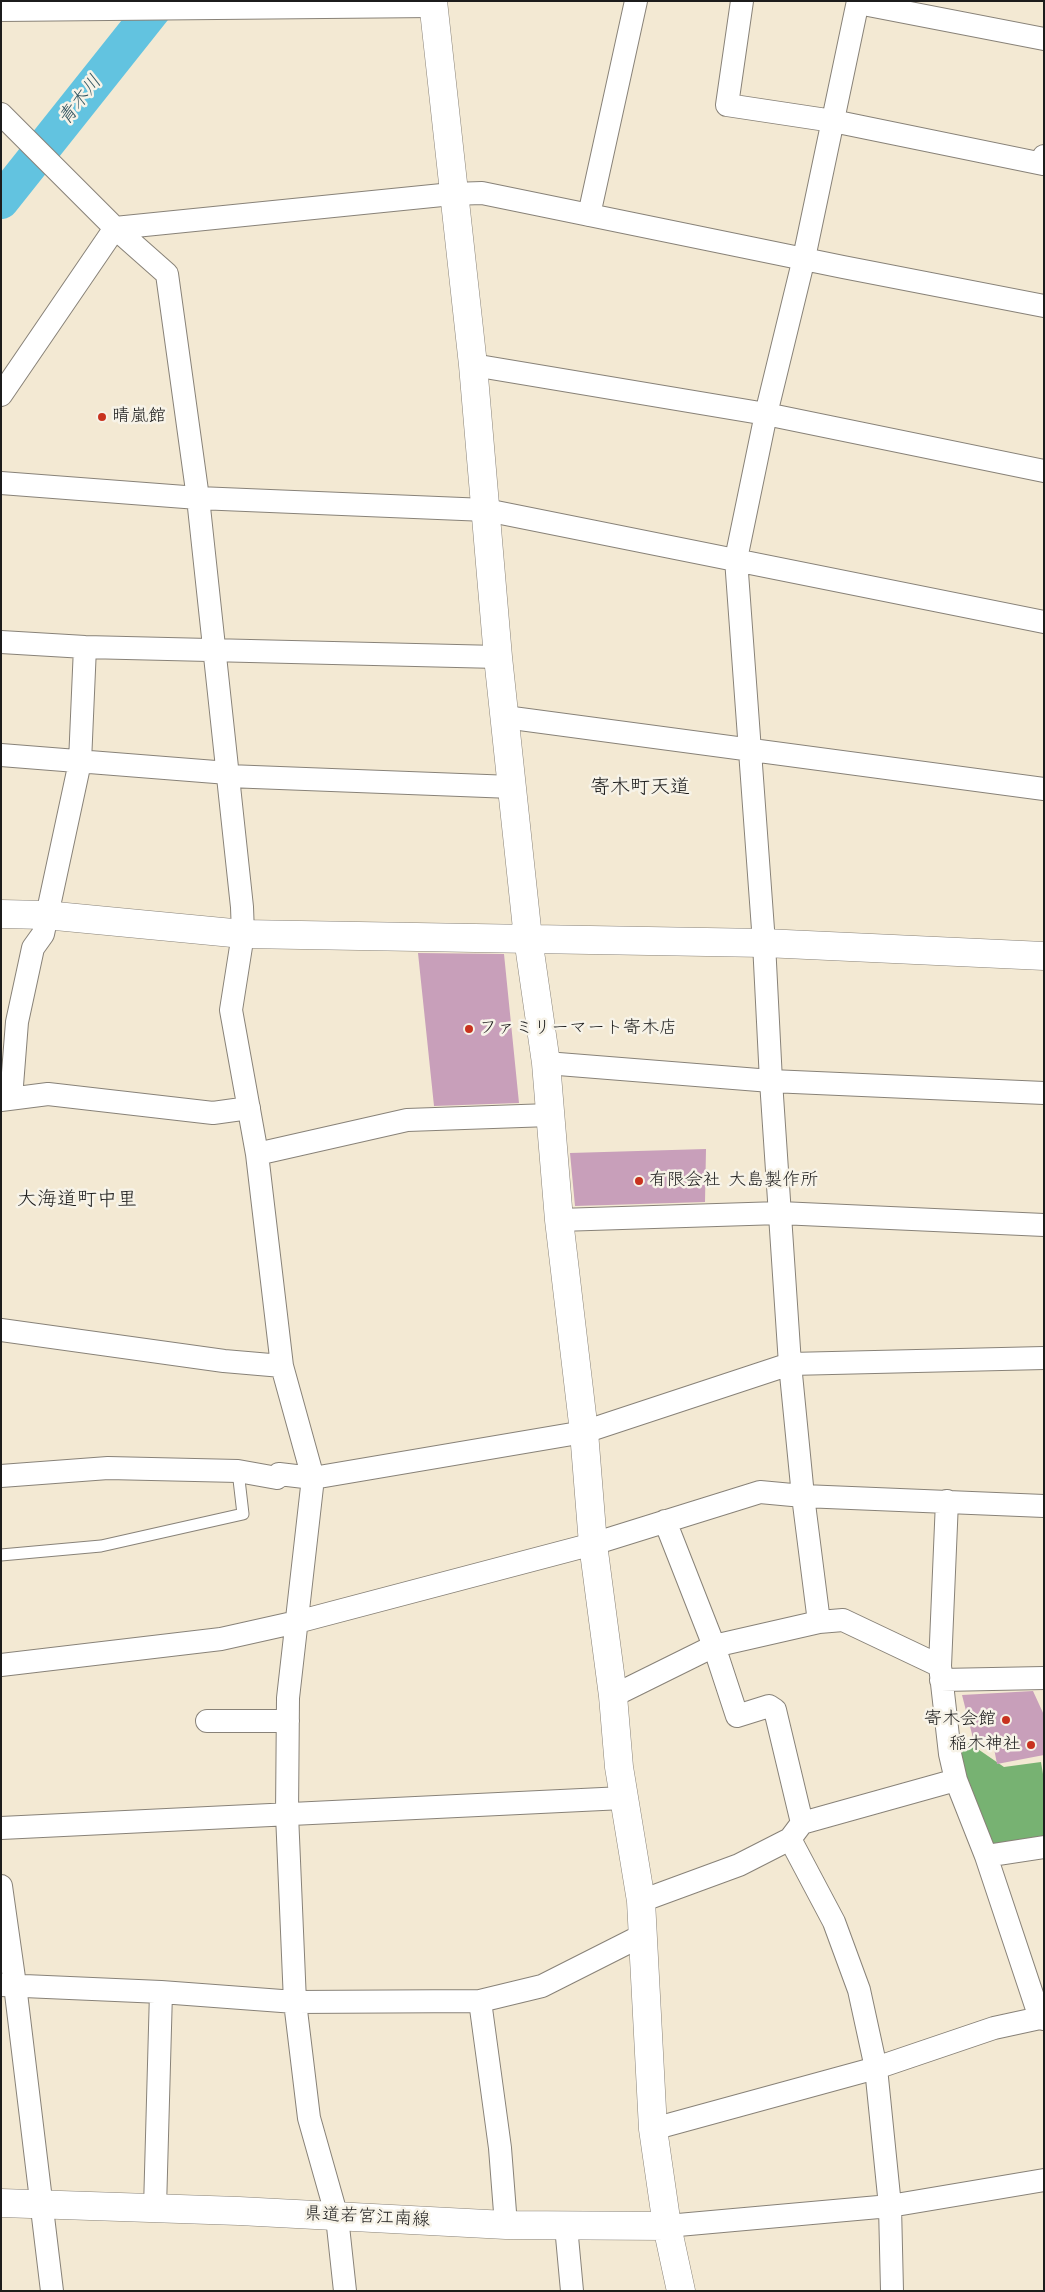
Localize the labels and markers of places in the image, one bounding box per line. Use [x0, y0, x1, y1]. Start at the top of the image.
place label: 晴嵐館 [112, 406, 166, 428]
marker: 晴嵐館 [96, 411, 108, 423]
place label: ファミリーマート寄木店 [479, 1018, 677, 1040]
marker: ファミリーマート寄木店 [463, 1023, 475, 1035]
place label: 有限会社 大島製作所 [649, 1170, 818, 1192]
marker: 有限会社 大島製作所 [633, 1175, 645, 1187]
place label: 寄木会館 [924, 1709, 996, 1731]
marker: 寄木会館 [1000, 1714, 1012, 1726]
place label: 稲木神社 [949, 1734, 1021, 1756]
marker: 稲木神社 [1025, 1739, 1037, 1751]

